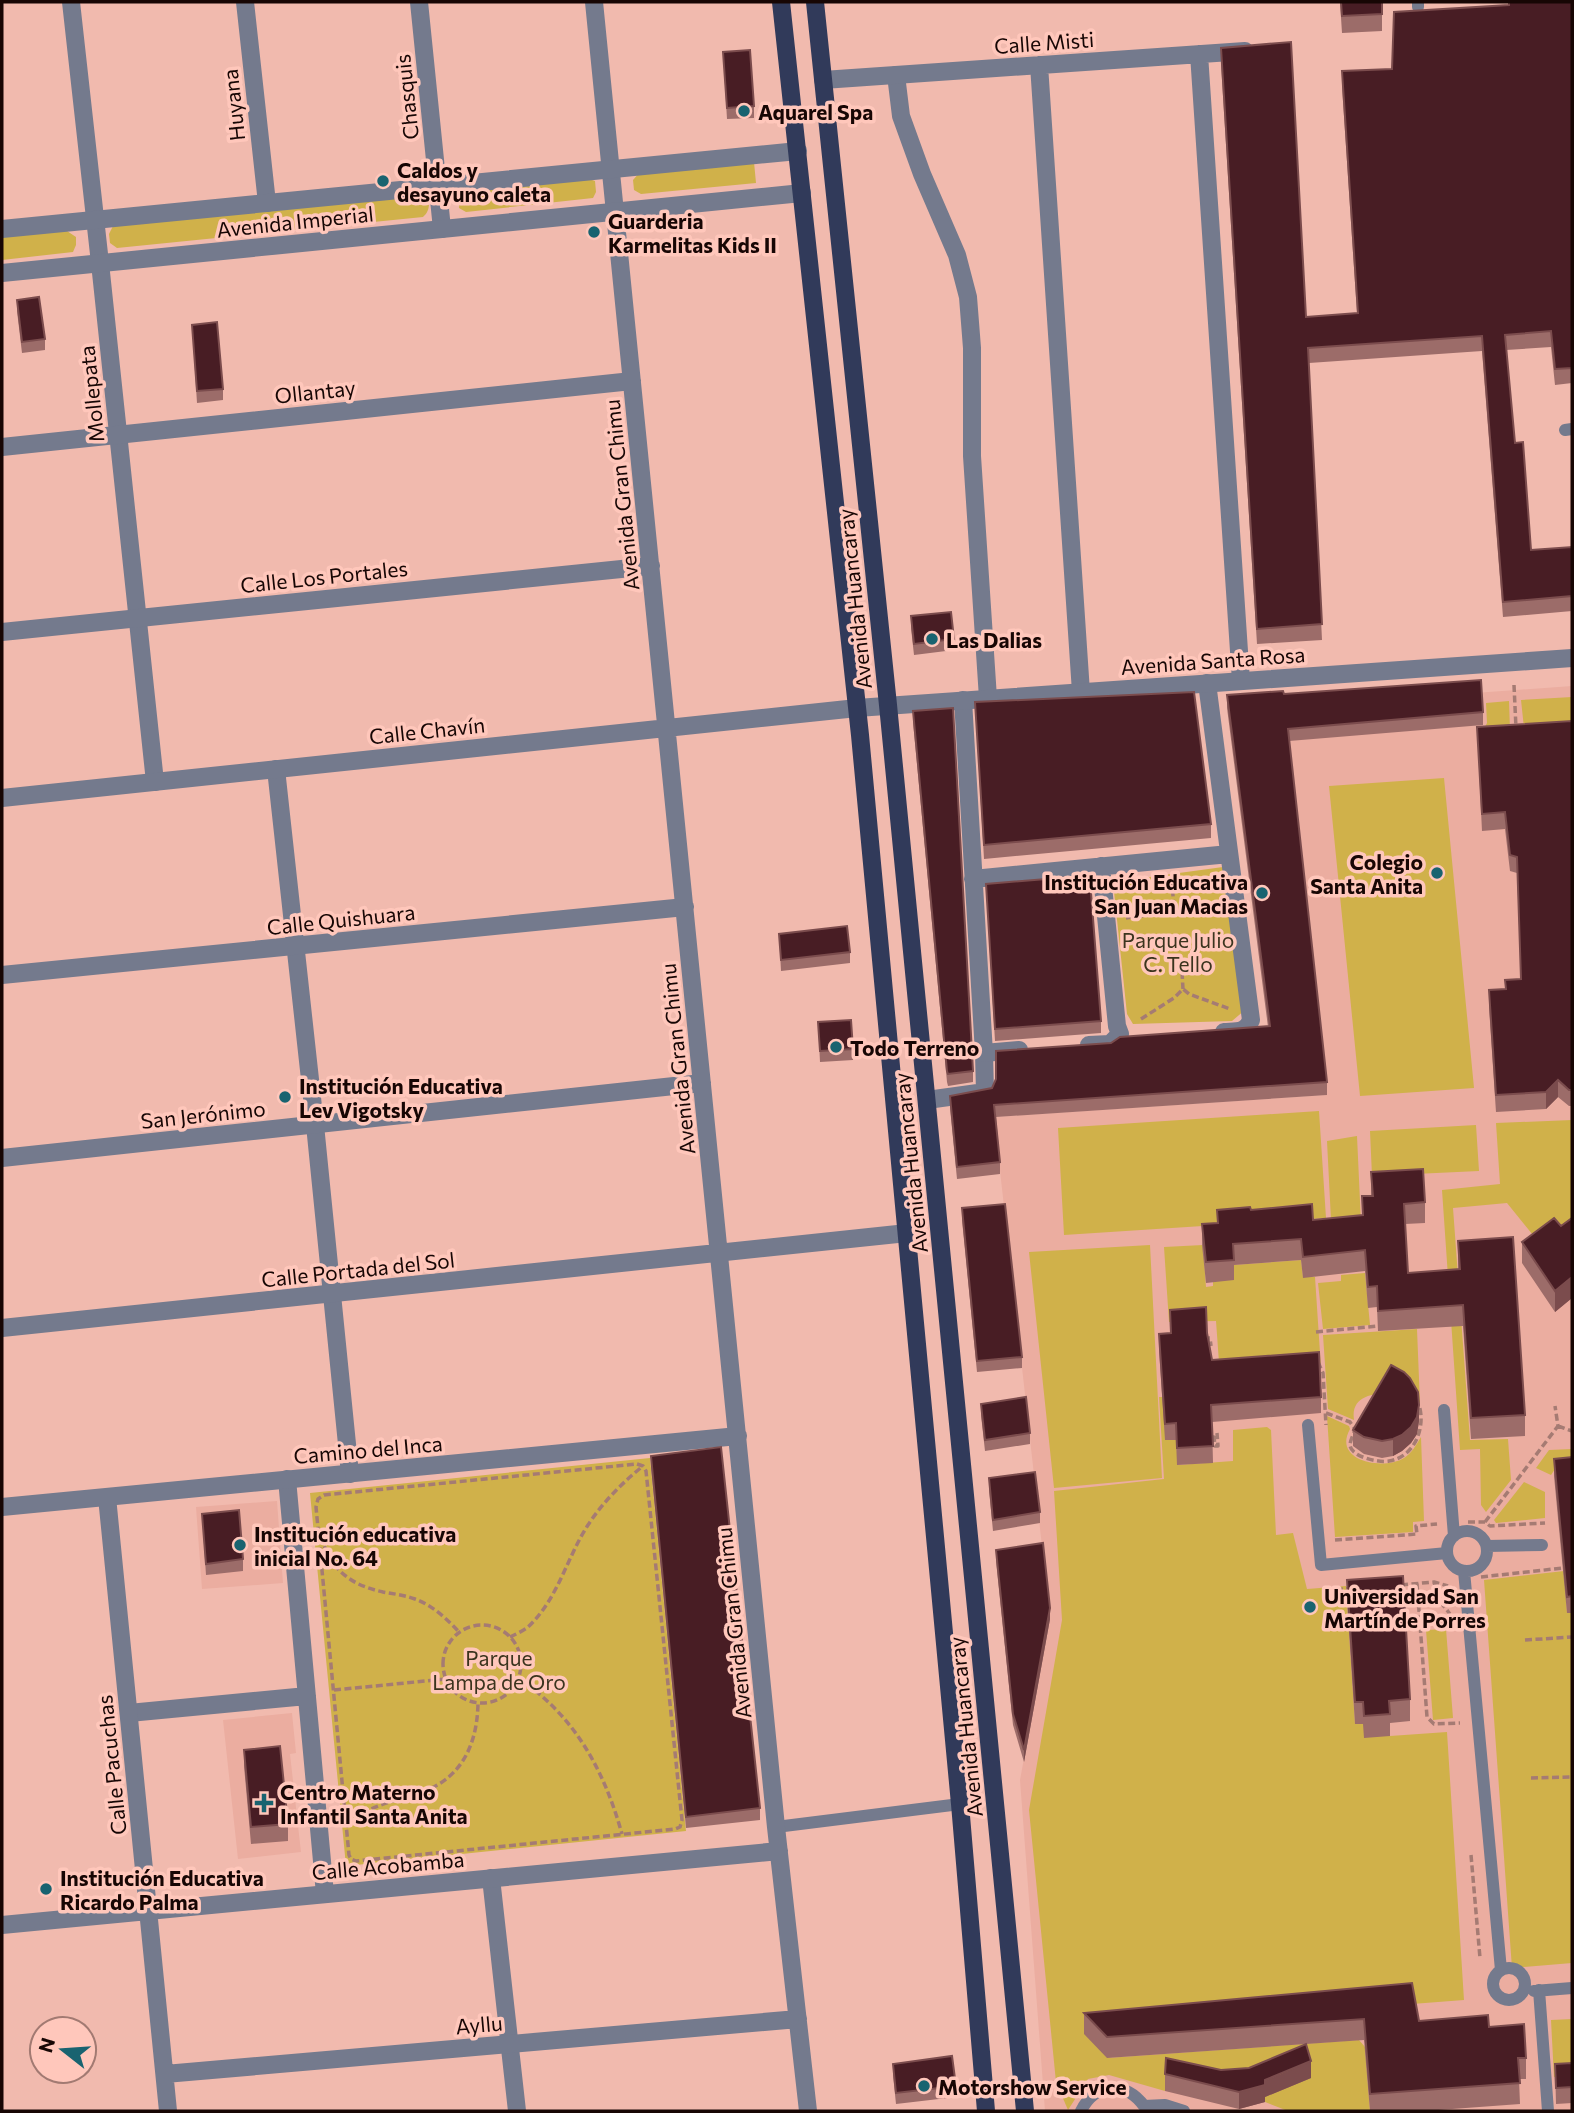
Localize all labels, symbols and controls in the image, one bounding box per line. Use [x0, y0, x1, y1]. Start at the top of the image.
street label: Calle Misti [993, 26, 1095, 58]
street label: Chasquis [389, 53, 423, 141]
street label: Huyana [217, 68, 249, 142]
place label: Aquarel Spa [758, 99, 873, 124]
marker: Aquarel Spa [736, 103, 752, 119]
place label: Caldos y desayuno caleta [397, 157, 551, 206]
marker: Caldos y desayuno caleta [375, 173, 391, 189]
street label: Avenida Imperial [215, 200, 375, 242]
place label: Guarderia Karmelitas Kids II [608, 208, 777, 257]
marker: Guarderia Karmelitas Kids II [586, 224, 602, 240]
street label: Mollepata [73, 344, 109, 444]
street label: Ollantay [273, 374, 357, 408]
street label: Avenida Gran Chimu [599, 398, 643, 592]
street label: Avenida Huancaray [832, 507, 876, 690]
street label: Calle Los Portales [239, 555, 409, 597]
place label: Las Dalias [946, 627, 1042, 652]
marker: Las Dalias [924, 631, 940, 647]
street label: Avenida Santa Rosa [1120, 641, 1306, 679]
street label: Calle Chavín [368, 711, 486, 749]
place label: Colegio Santa Anita [1310, 849, 1423, 898]
marker: Colegio Santa Anita [1429, 865, 1445, 881]
place label: Institución Educativa San Juan Macias [1044, 869, 1248, 918]
marker: Institución Educativa San Juan Macias [1254, 885, 1270, 901]
street label: Calle Quishuara [266, 899, 416, 939]
park label: Parque Julio C. Tello [1122, 927, 1234, 976]
street label: Avenida Gran Chimu [655, 962, 699, 1156]
place label: Todo Terreno [850, 1035, 979, 1060]
marker: Todo Terreno [828, 1039, 844, 1055]
street label: Avenida Huancaray [888, 1071, 932, 1254]
place label: Institución Educativa Lev Vigotsky [299, 1073, 503, 1122]
marker: Institución Educativa Lev Vigotsky [277, 1089, 293, 1105]
street label: San Jerónimo [139, 1095, 267, 1133]
street label: Calle Portada del Sol [260, 1246, 456, 1292]
street label: Camino del Inca [292, 1430, 444, 1468]
place label: Institución educativa inicial No. 64 [254, 1521, 456, 1570]
street label: Avenida Gran Chimu [711, 1526, 755, 1720]
marker: Institución educativa inicial No. 64 [232, 1537, 248, 1553]
place label: Universidad San Martín de Porres [1324, 1583, 1486, 1632]
marker: Universidad San Martín de Porres [1302, 1599, 1318, 1615]
street label: Avenida Huancaray [943, 1635, 987, 1818]
park label: Parque Lampa de Oro [432, 1645, 566, 1694]
street label: Calle Pacuchas [91, 1694, 131, 1836]
place label: Centro Materno Infantil Santa Anita [280, 1779, 468, 1828]
marker: Centro Materno Infantil Santa Anita [254, 1793, 274, 1813]
street label: Calle Acobamba [311, 1846, 465, 1884]
place label: Institución Educativa Ricardo Palma [60, 1865, 264, 1914]
marker: Institución Educativa Ricardo Palma [38, 1881, 54, 1897]
street label: Ayllu [455, 2010, 503, 2038]
north arrow [28, 2015, 98, 2085]
text: N [33, 2035, 59, 2055]
place label: Motorshow Service [938, 2074, 1127, 2099]
marker: Motorshow Service [916, 2078, 932, 2094]

